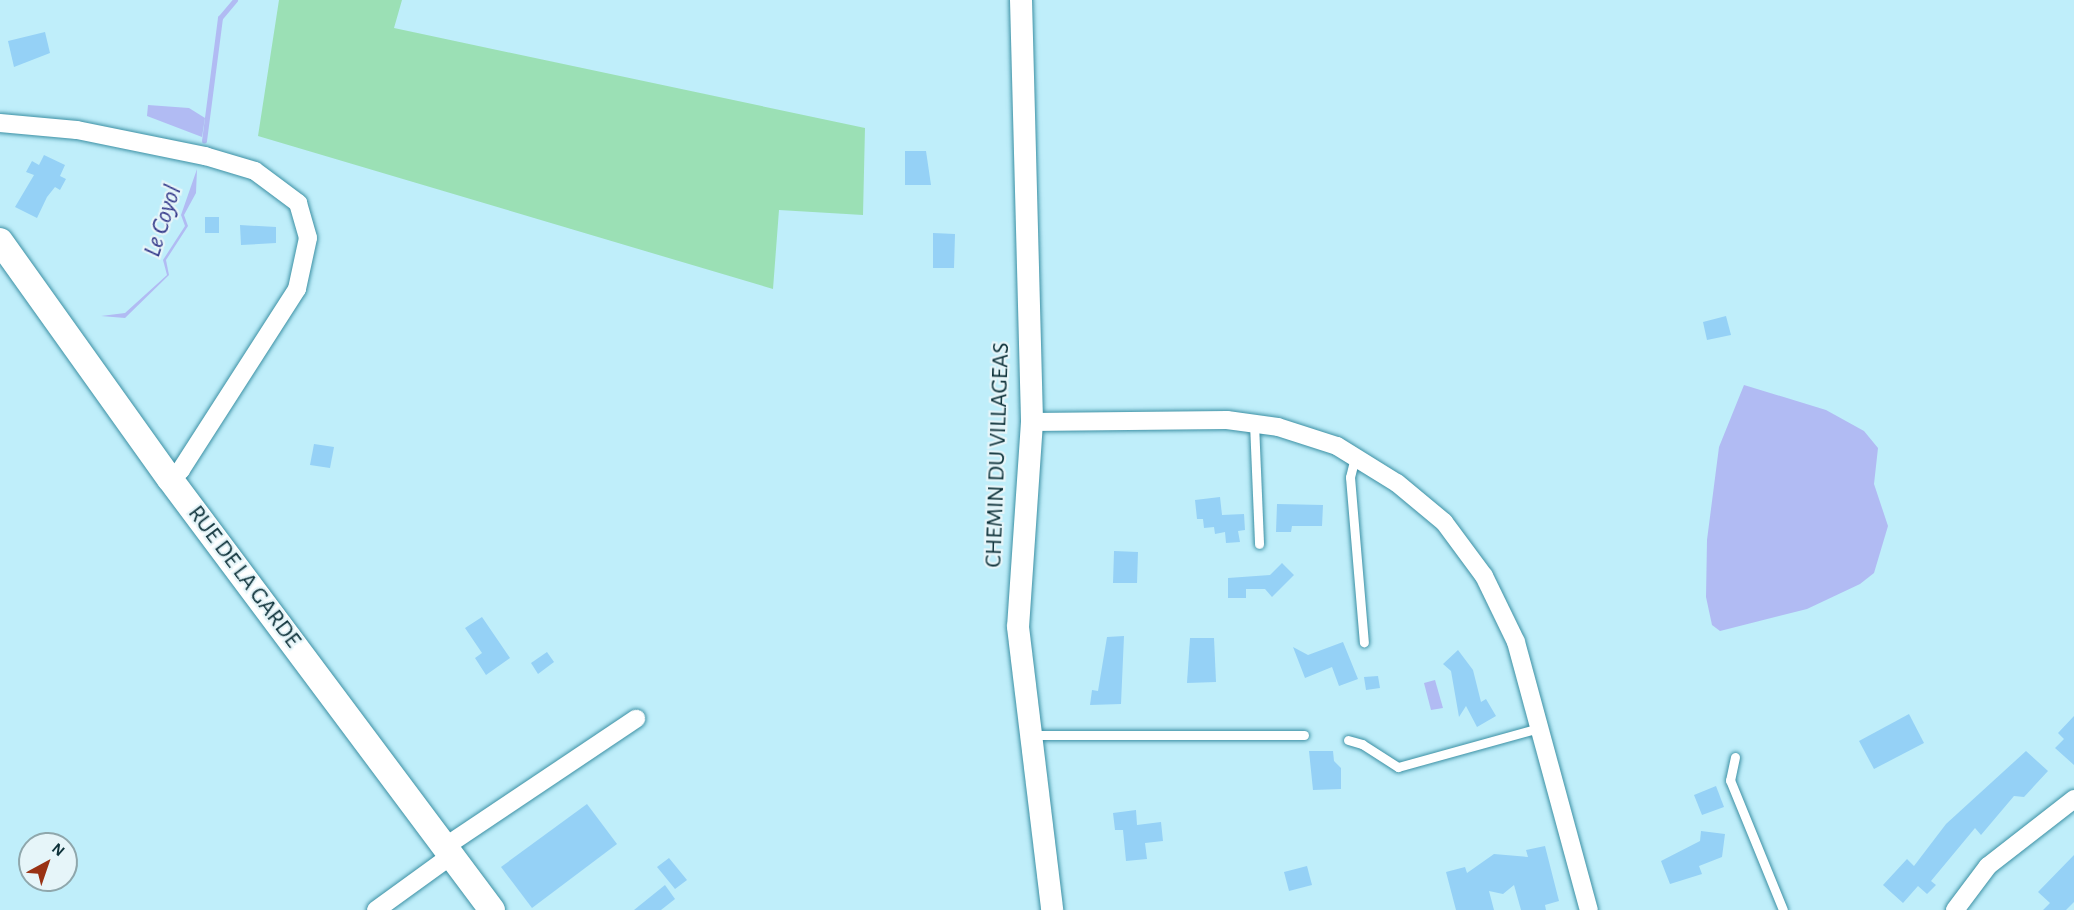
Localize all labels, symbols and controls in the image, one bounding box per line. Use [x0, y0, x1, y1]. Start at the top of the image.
water label: Le Coyol [137, 181, 189, 261]
street label: CHEMIN DU VILLAGEAS [980, 342, 1016, 568]
street label: RUE DE LA GARDE [181, 500, 307, 654]
north arrow [18, 832, 78, 892]
text: N [49, 840, 68, 859]

